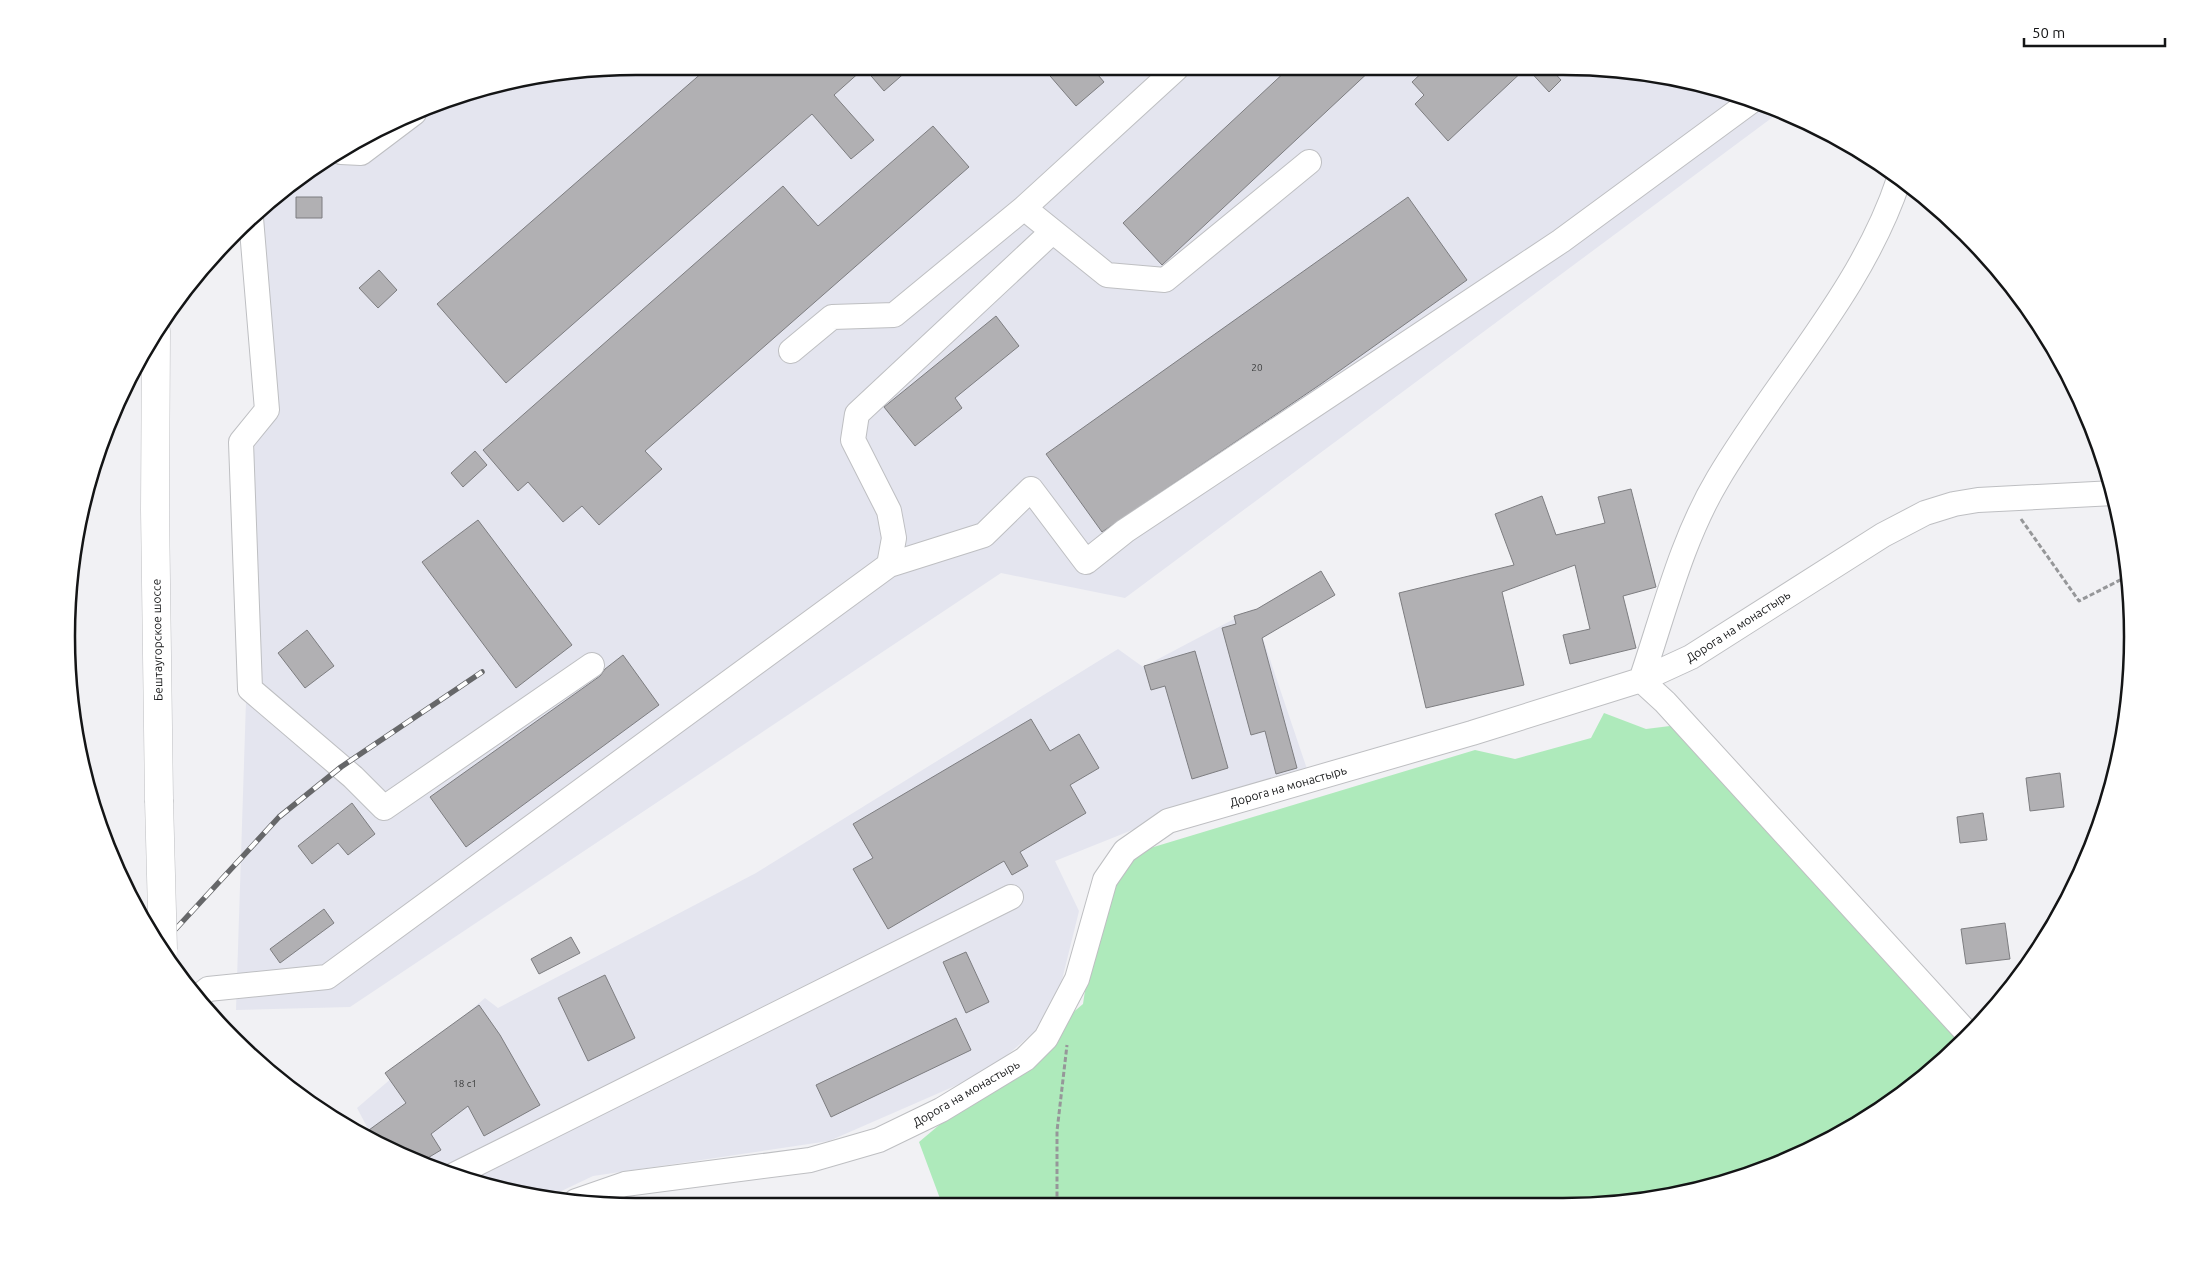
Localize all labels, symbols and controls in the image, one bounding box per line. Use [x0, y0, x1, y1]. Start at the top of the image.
scale bar [2024, 15, 2165, 47]
text: 50 m [2032, 24, 2065, 41]
house number: 20 [1251, 362, 1263, 373]
street label: Бештаугорское шоссе [149, 579, 165, 701]
street label: Дорога на монастырь [1684, 588, 1792, 664]
street label: Дорога на монастырь [1228, 763, 1348, 809]
street label: Дорога на монастырь [910, 1057, 1022, 1129]
house number: 18 с1 [453, 1078, 477, 1089]

